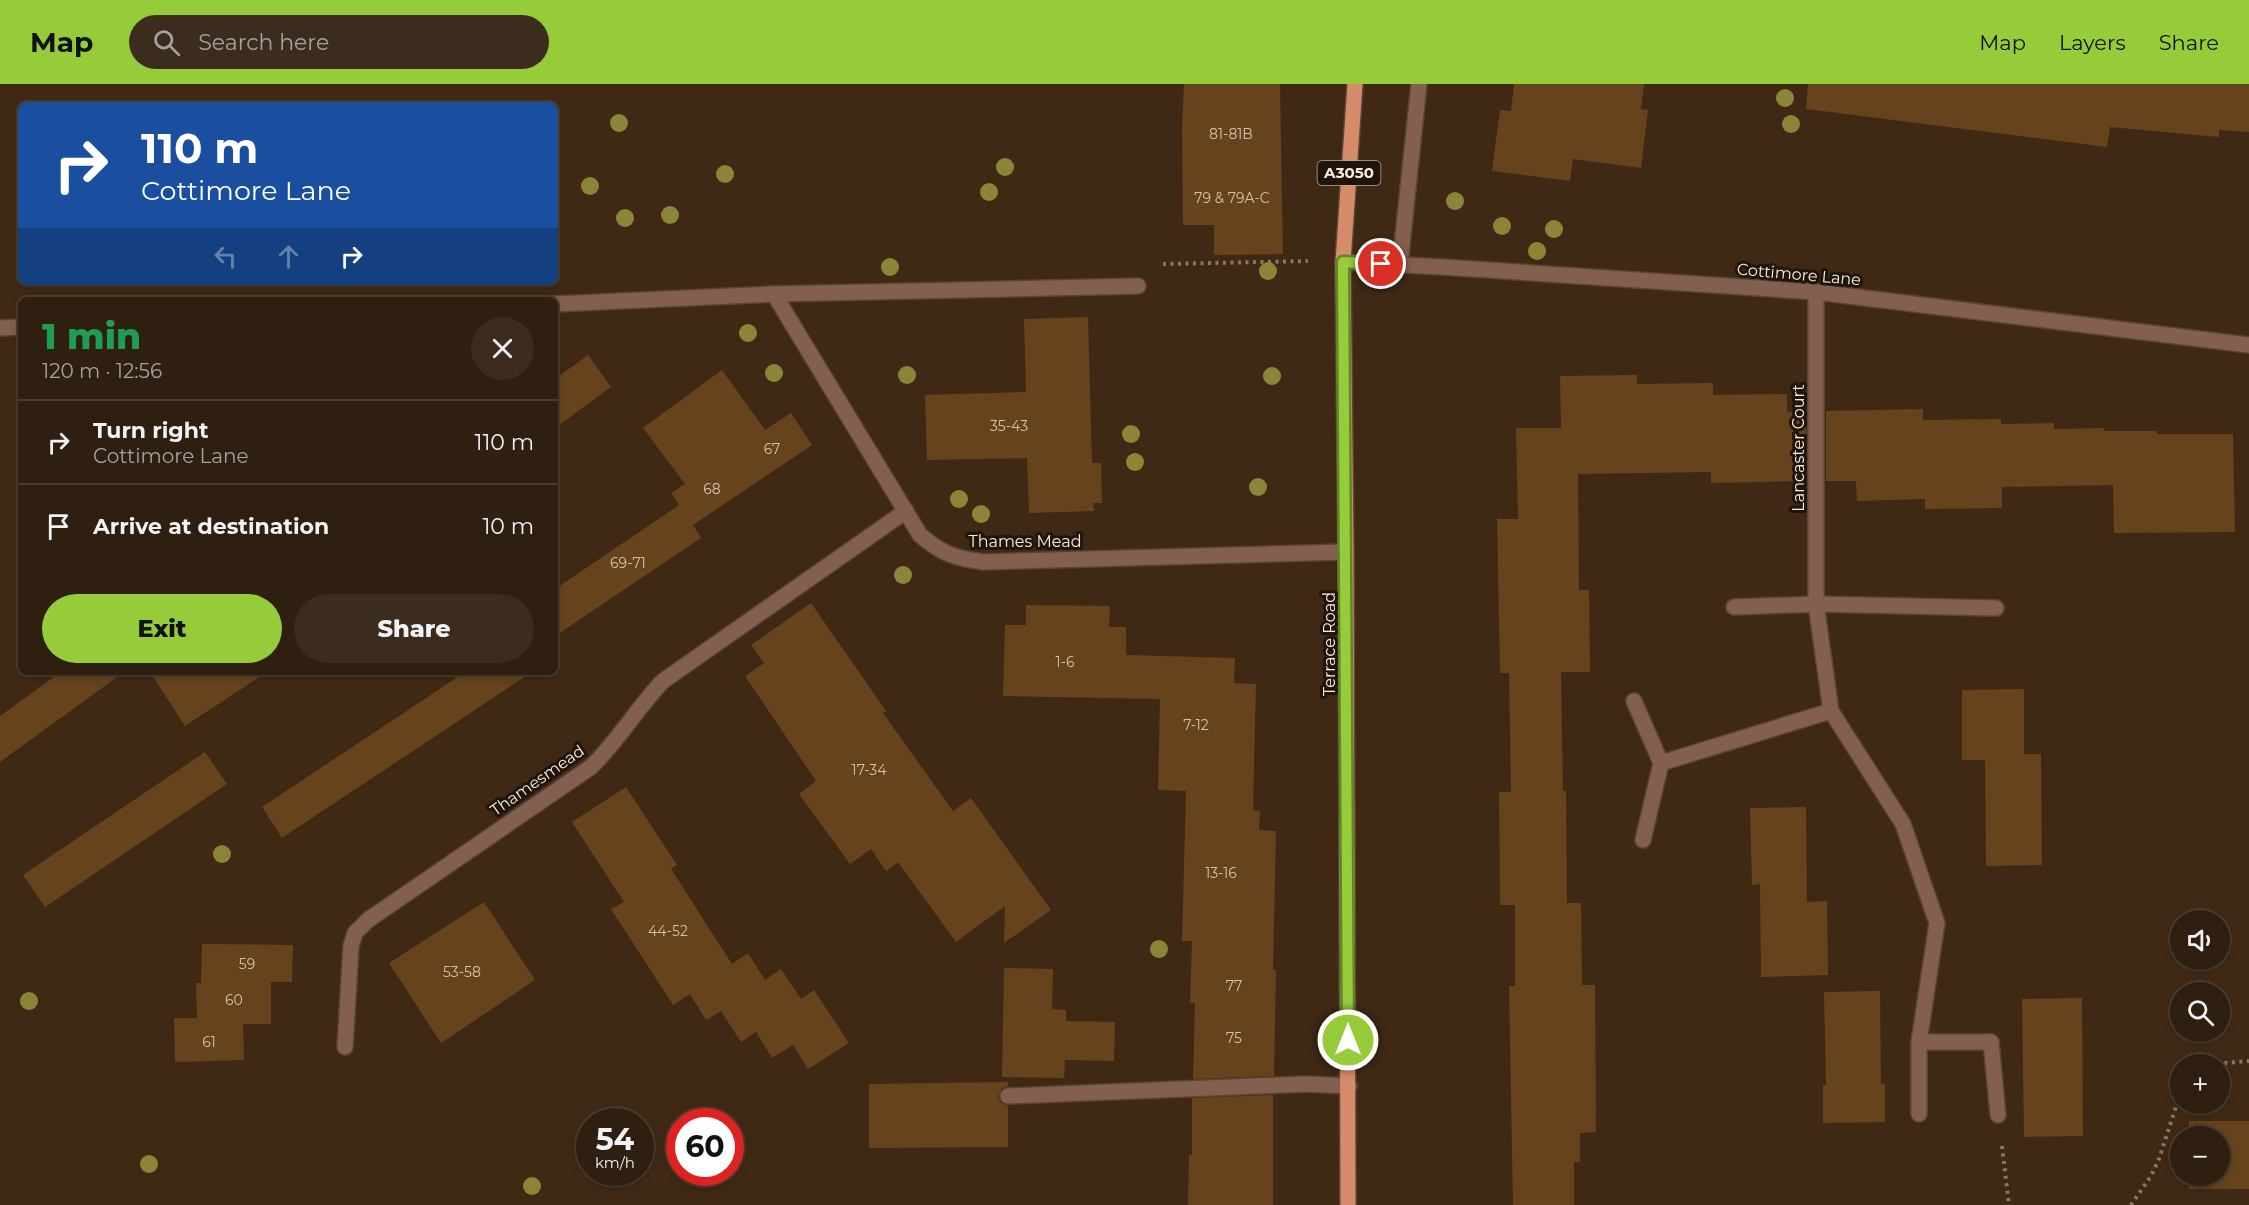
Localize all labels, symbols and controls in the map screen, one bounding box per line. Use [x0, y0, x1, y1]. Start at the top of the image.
search box [129, 15, 549, 69]
text: Map [30, 25, 93, 59]
icon: search [150, 26, 183, 59]
text: Search here [198, 29, 329, 56]
text: Map [1979, 30, 2026, 55]
text: Layers [2059, 30, 2126, 55]
text: Share [2159, 30, 2219, 55]
text: 110 m [141, 122, 258, 174]
house number: 81-81B [1209, 125, 1253, 143]
icon: right [42, 126, 120, 204]
road number: A3050 [1318, 161, 1380, 185]
text: Cottimore Lane [141, 174, 351, 207]
house number: 79 & 79A-C [1194, 189, 1270, 207]
pin [1355, 238, 1406, 289]
icon: left [209, 240, 242, 273]
icon: ahead [272, 240, 305, 273]
icon: right [335, 240, 368, 273]
icon: arrive [1364, 247, 1397, 280]
street label: Cottimore Lane [1736, 260, 1862, 289]
text: 1 min [42, 314, 141, 358]
button: close [471, 317, 534, 380]
text: 120 m · 12:56 [42, 359, 162, 383]
street label: Lancaster Court [1789, 384, 1808, 512]
text: Turn right [93, 417, 208, 444]
house number: 35-43 [990, 417, 1028, 435]
icon: right [42, 426, 75, 459]
text: 110 m [474, 429, 534, 456]
house number: 67 [764, 440, 780, 458]
text: Cottimore Lane [93, 444, 249, 468]
house number: 68 [703, 480, 721, 498]
icon: arrive [42, 510, 75, 543]
text: Arrive at destination [93, 513, 329, 540]
text: 10 m [482, 513, 534, 540]
street label: Thames Mead [968, 532, 1082, 551]
house number: 69-71 [610, 554, 646, 572]
street label: Terrace Road [1320, 592, 1339, 696]
button: Exit [42, 594, 282, 663]
button: Share [294, 594, 534, 663]
house number: 1-6 [1055, 653, 1075, 671]
house number: 7-12 [1183, 716, 1209, 734]
street label: Thamesmead [487, 741, 588, 820]
house number: 17-34 [852, 761, 887, 779]
house number: 13-16 [1205, 864, 1237, 882]
map controls [2170, 910, 2230, 1186]
button: sound [2170, 910, 2230, 970]
house number: 44-52 [648, 922, 688, 940]
house number: 59 [239, 955, 255, 973]
house number: 53-58 [443, 963, 481, 981]
house number: 77 [1226, 977, 1242, 995]
button: search [2170, 982, 2230, 1042]
house number: 60 [225, 991, 243, 1009]
position arrow [1316, 1008, 1380, 1072]
house number: 75 [1226, 1029, 1242, 1047]
house number: 61 [202, 1033, 216, 1051]
button: + [2170, 1054, 2230, 1114]
speed limit sign: 60 [666, 1108, 744, 1186]
text: 54 [596, 1121, 634, 1158]
button: − [2170, 1126, 2230, 1186]
text: km/h [595, 1153, 635, 1172]

